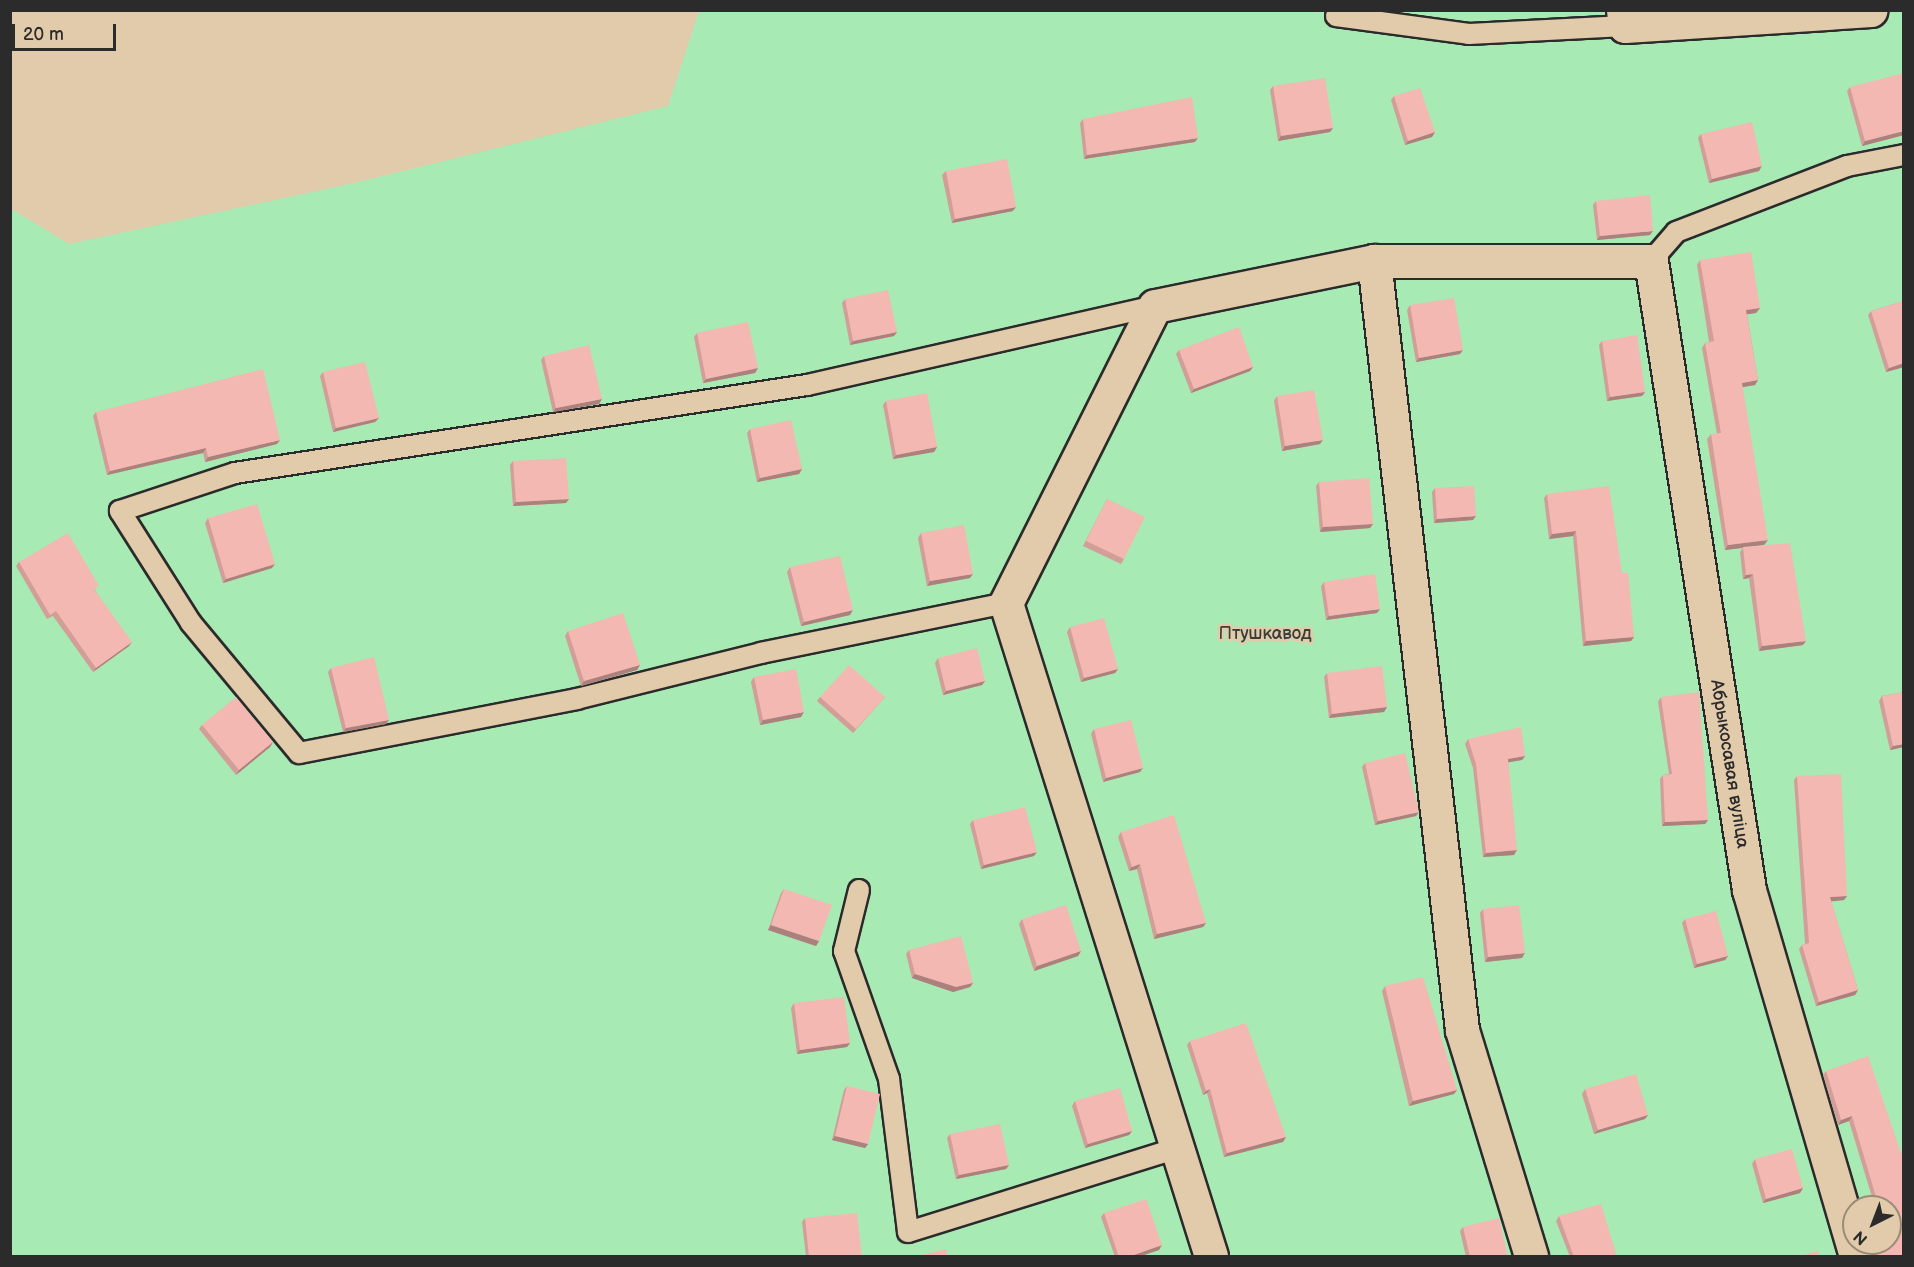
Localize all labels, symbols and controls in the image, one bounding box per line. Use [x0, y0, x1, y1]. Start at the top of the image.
scale bar [15, 12, 118, 50]
text: 20 m [23, 24, 64, 45]
park label: Птушкавод [1218, 623, 1312, 645]
street label: Абрыкосавая вуліца [1705, 678, 1753, 850]
north arrow [1842, 1195, 1902, 1255]
text: N [1850, 1226, 1872, 1248]

